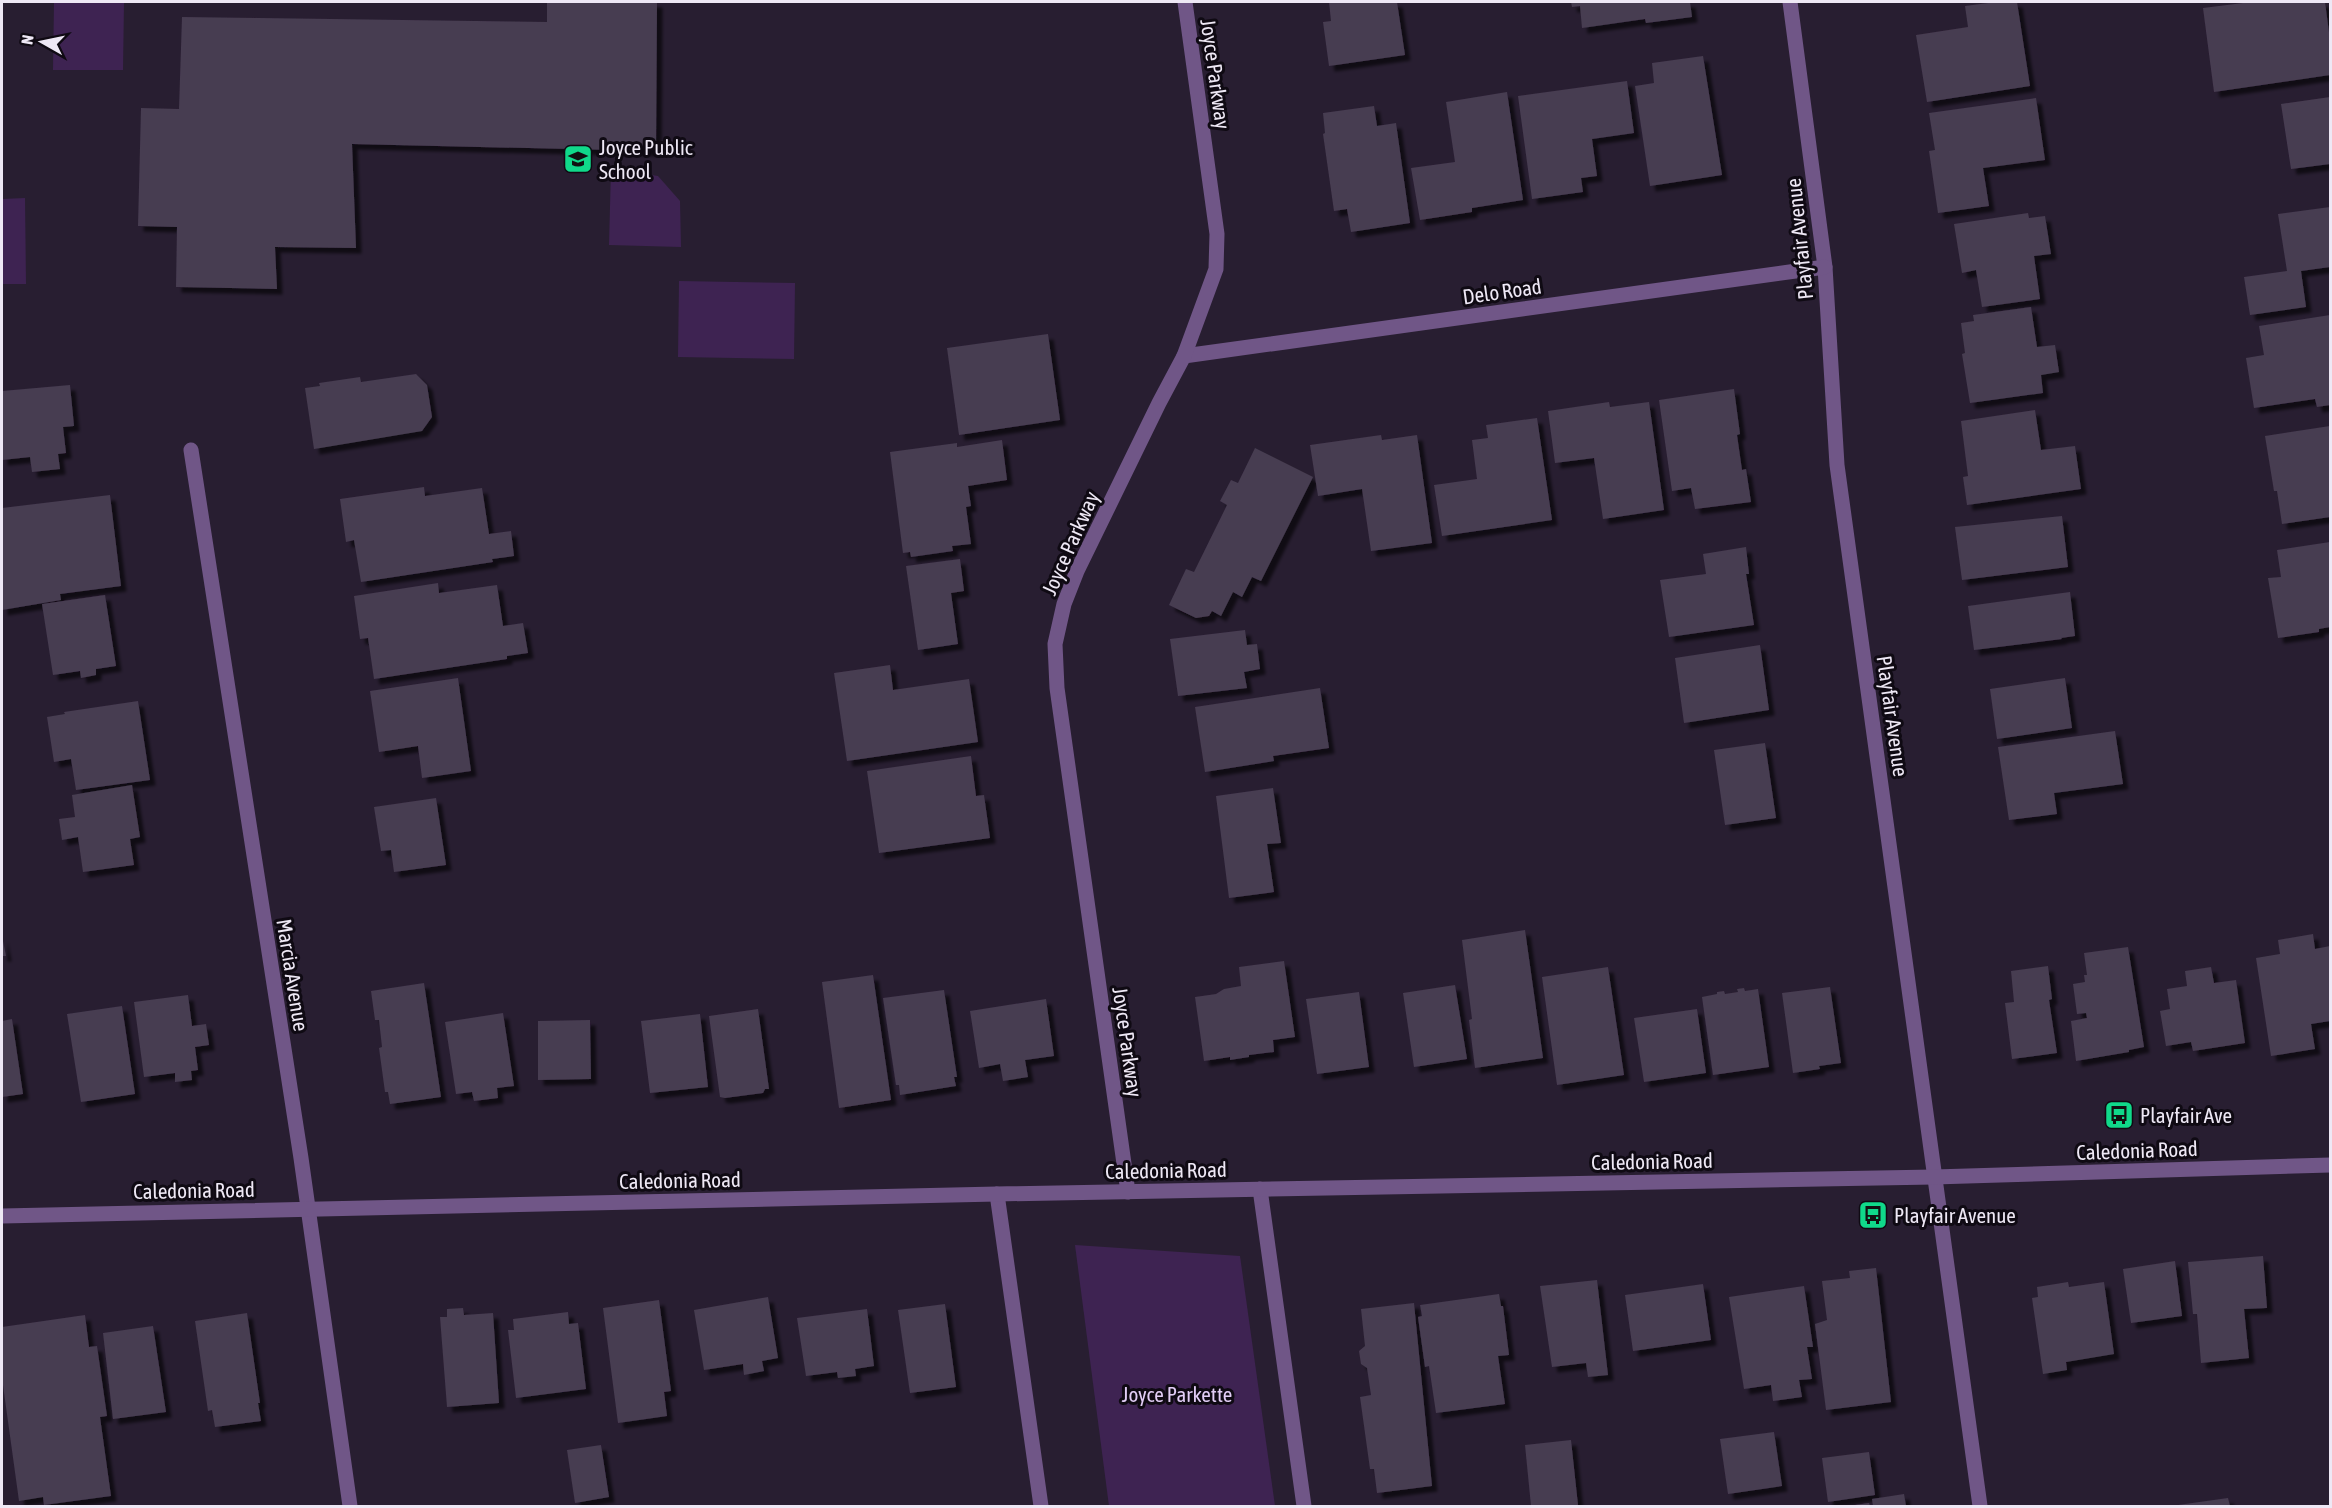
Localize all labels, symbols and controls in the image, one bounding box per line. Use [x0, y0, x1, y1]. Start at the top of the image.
north arrow [12, 12, 72, 72]
street label: Joyce Parkway [1196, 17, 1236, 131]
text: N [18, 34, 37, 46]
place label: Joyce Public School [599, 135, 693, 183]
school or university icon: Joyce Public School [562, 143, 594, 175]
street label: Playfair Avenue [1781, 177, 1817, 301]
street label: Delo Road [1461, 274, 1543, 308]
street label: Joyce Parkway [1036, 487, 1104, 599]
street label: Playfair Avenue [1873, 654, 1913, 778]
street label: Marcia Avenue [272, 917, 314, 1033]
street label: Joyce Parkway [1108, 985, 1148, 1099]
bus stop icon: Playfair Ave [2103, 1099, 2135, 1131]
place label: Playfair Ave [2140, 1103, 2232, 1127]
street label: Caledonia Road [2076, 1136, 2198, 1164]
street label: Caledonia Road [1591, 1148, 1713, 1174]
street label: Caledonia Road [1105, 1157, 1227, 1183]
street label: Caledonia Road [619, 1167, 741, 1193]
street label: Caledonia Road [133, 1177, 255, 1203]
bus stop icon: Playfair Avenue [1857, 1199, 1889, 1231]
place label: Playfair Avenue [1894, 1203, 2016, 1227]
park label: Joyce Parkette [1122, 1382, 1232, 1406]

